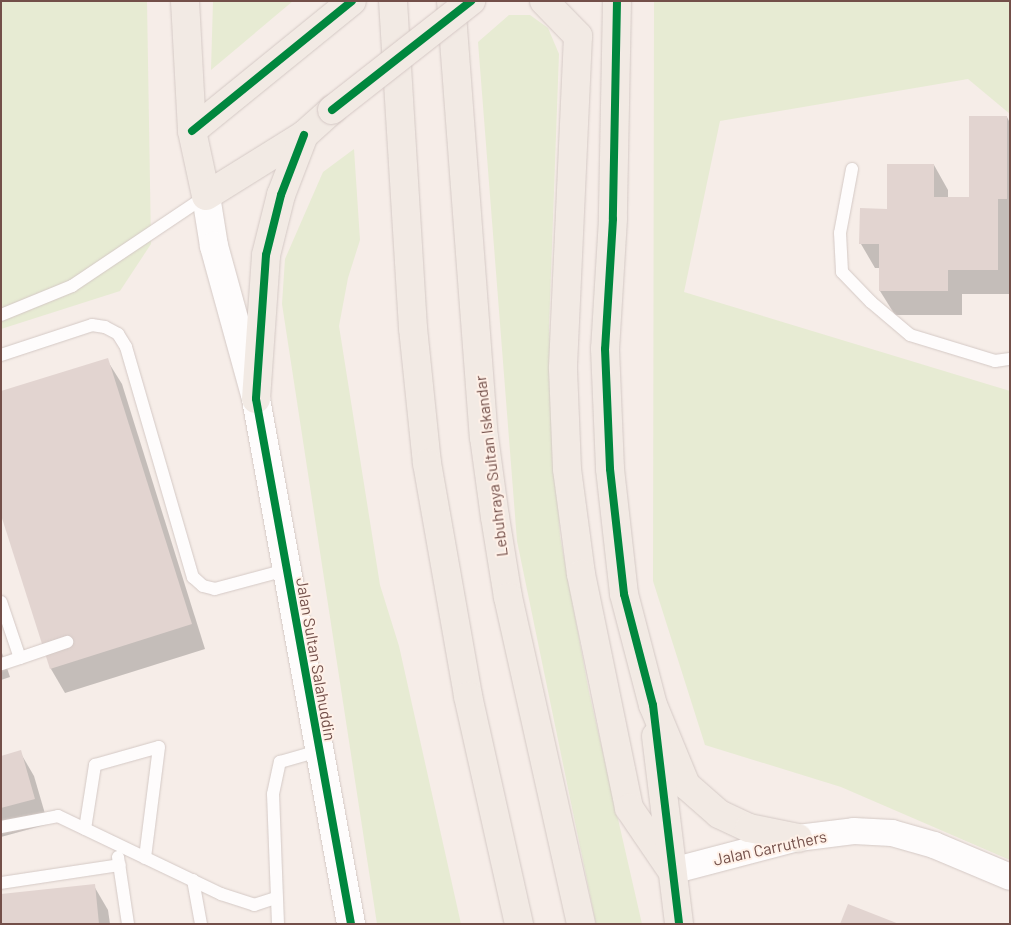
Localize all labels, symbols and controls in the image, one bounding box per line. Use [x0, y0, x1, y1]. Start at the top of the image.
street label: Lebuhraya Sultan Iskandar [470, 374, 512, 558]
street label: Jalan Sultan Salahuddin [292, 576, 340, 742]
street label: Jalan Carruthers [712, 827, 828, 869]

